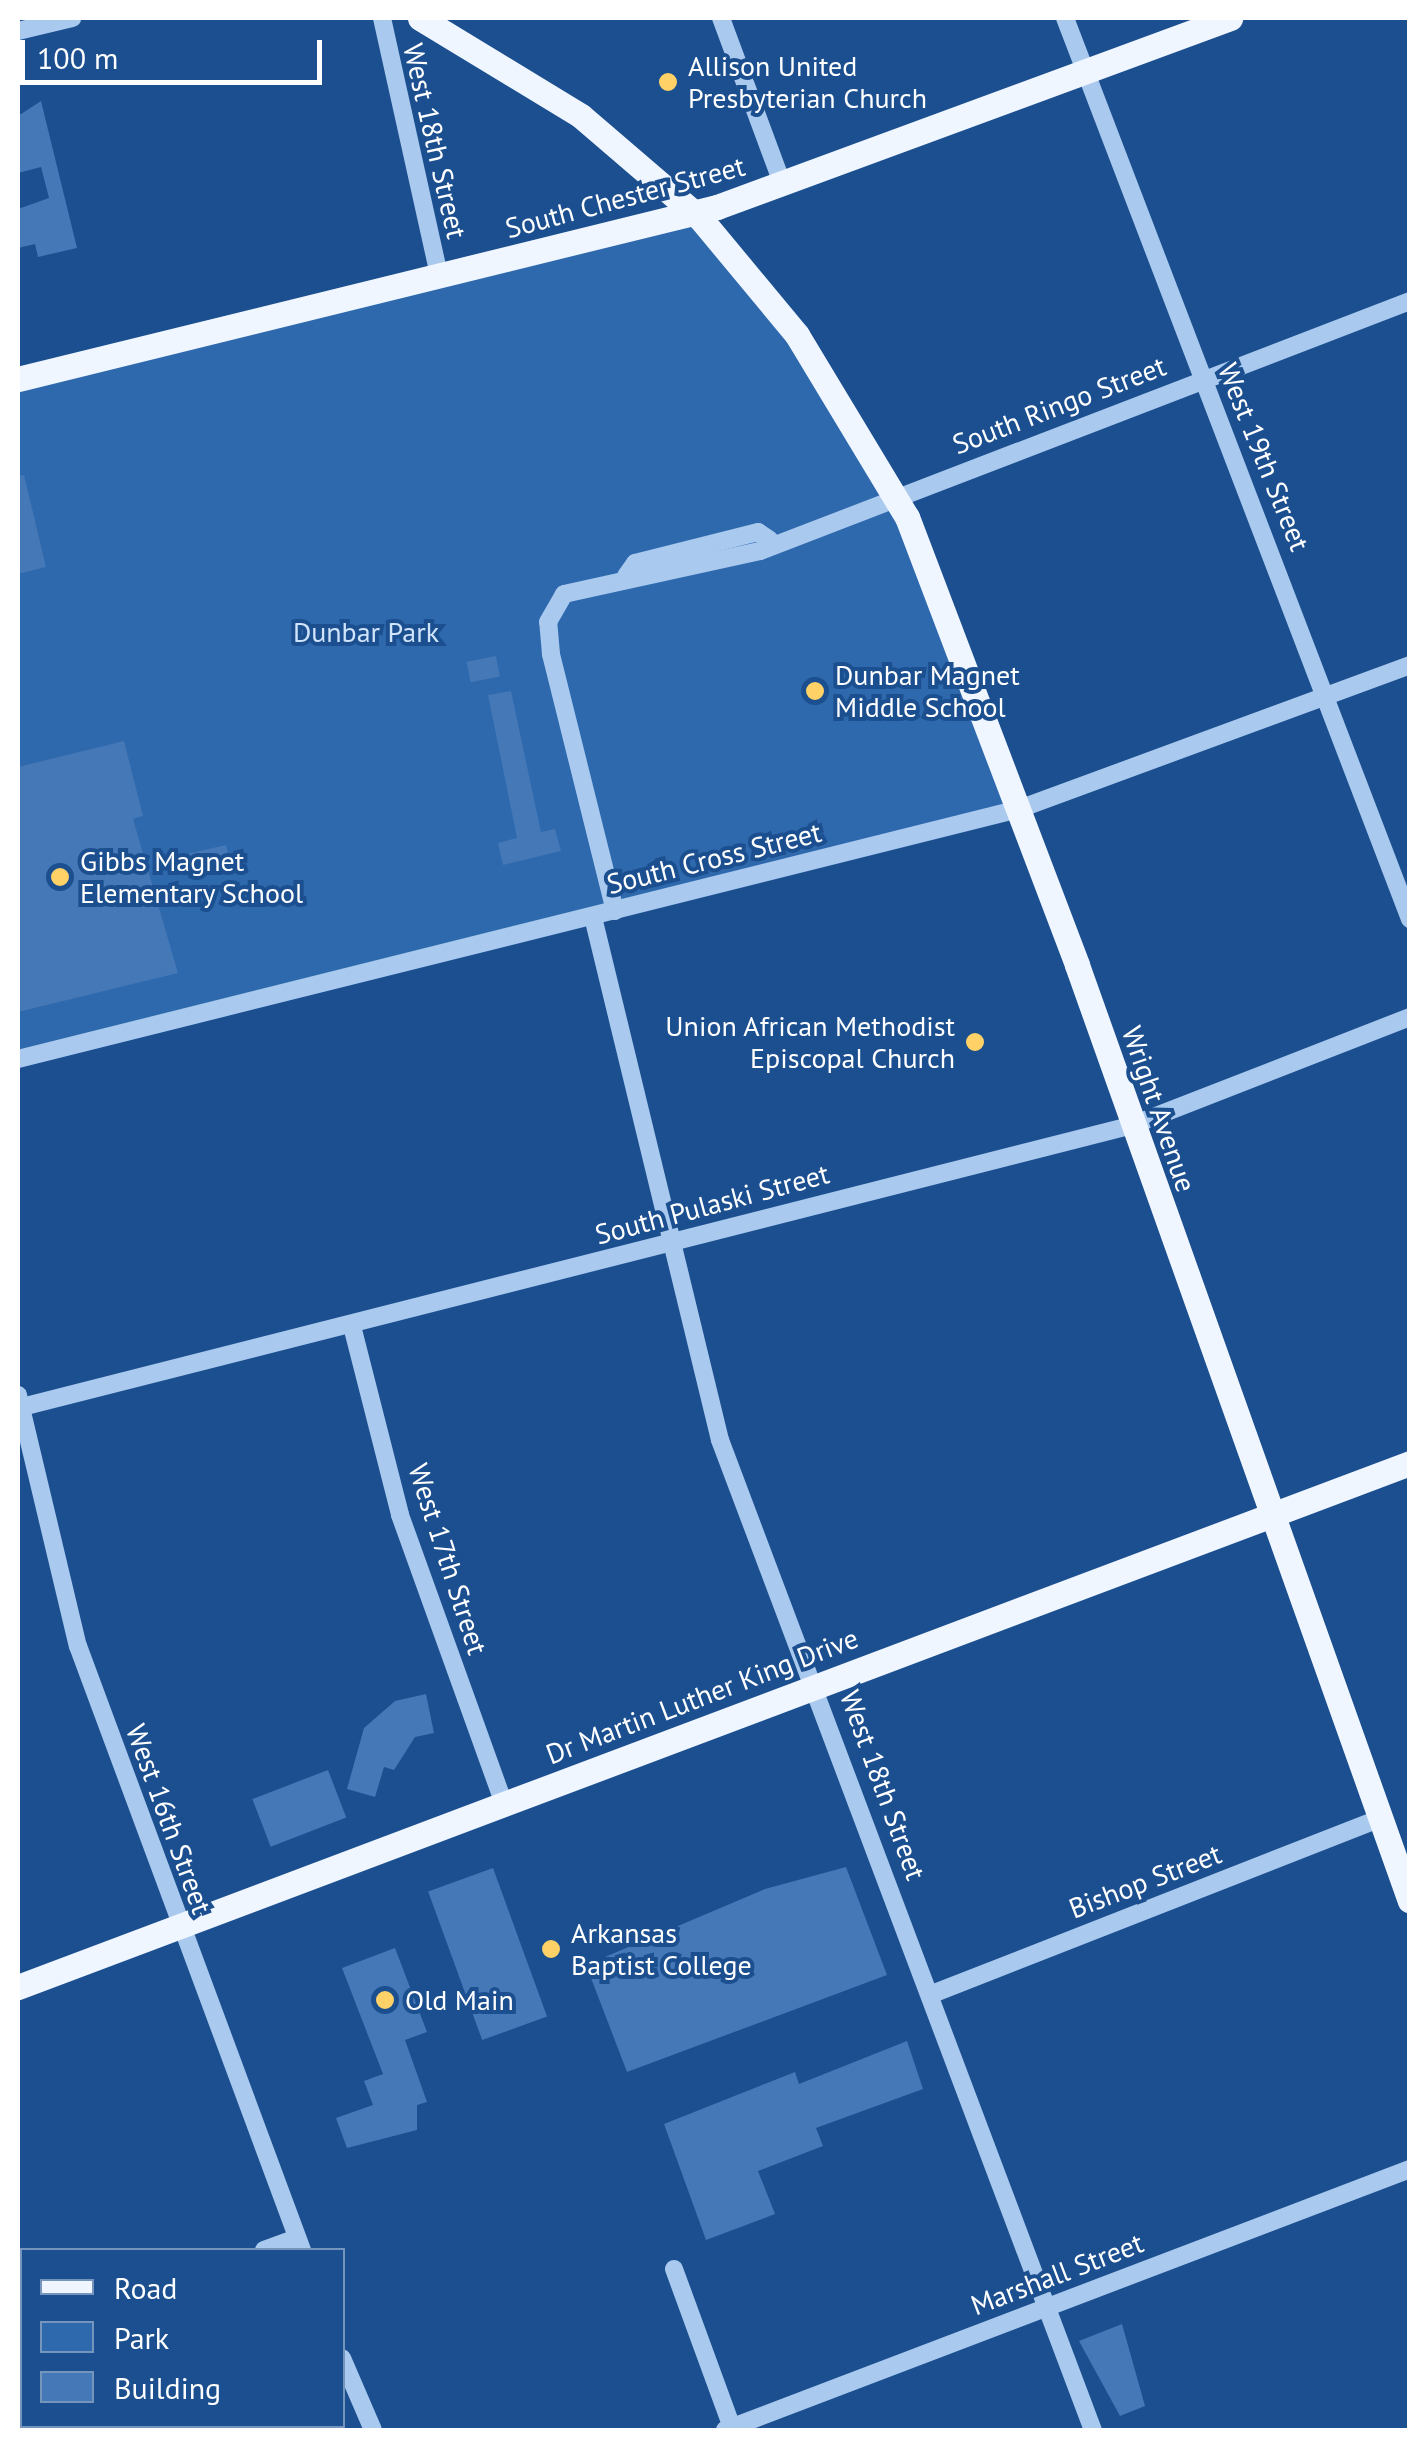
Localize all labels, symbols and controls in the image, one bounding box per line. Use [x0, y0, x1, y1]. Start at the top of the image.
scale bar [25, 20, 328, 82]
text: 100 m [37, 38, 118, 77]
street label: West 18th Street [396, 40, 474, 242]
place label: Allison United Presbyterian Church [688, 49, 927, 115]
marker: Allison United Presbyterian Church [657, 71, 679, 93]
street label: South Chester Street [502, 149, 748, 245]
street label: South Ringo Street [948, 349, 1170, 461]
street label: West 19th Street [1211, 358, 1317, 556]
park label: Dunbar Park [293, 615, 439, 649]
place label: Dunbar Magnet Middle School [835, 658, 1020, 724]
marker: Dunbar Magnet Middle School [804, 680, 826, 702]
street label: South Cross Street [603, 815, 825, 901]
place label: Gibbs Magnet Elementary School [80, 844, 304, 910]
marker: Gibbs Magnet Elementary School [49, 866, 71, 888]
place label: Union African Methodist Episcopal Church [664, 1009, 955, 1075]
street label: Wright Avenue [1115, 1021, 1203, 1197]
marker: Union African Methodist Episcopal Church [964, 1031, 986, 1053]
street label: South Pulaski Street [591, 1157, 833, 1251]
street label: West 17th Street [401, 1459, 495, 1659]
street label: Dr Martin Luther King Drive [541, 1621, 863, 1771]
street label: West 18th Street [833, 1686, 933, 1884]
street label: West 16th Street [119, 1720, 219, 1918]
street label: Bishop Street [1064, 1837, 1226, 1925]
place label: Arkansas Baptist College [571, 1916, 752, 1982]
marker: Arkansas Baptist College [540, 1938, 562, 1960]
place label: Old Main [405, 1983, 514, 2017]
marker: Old Main [374, 1989, 396, 2011]
street label: Marshall Street [966, 2226, 1148, 2322]
legend [20, 2248, 345, 2428]
text: Road [114, 2268, 178, 2307]
text: Park [114, 2318, 169, 2357]
text: Building [114, 2368, 221, 2407]

